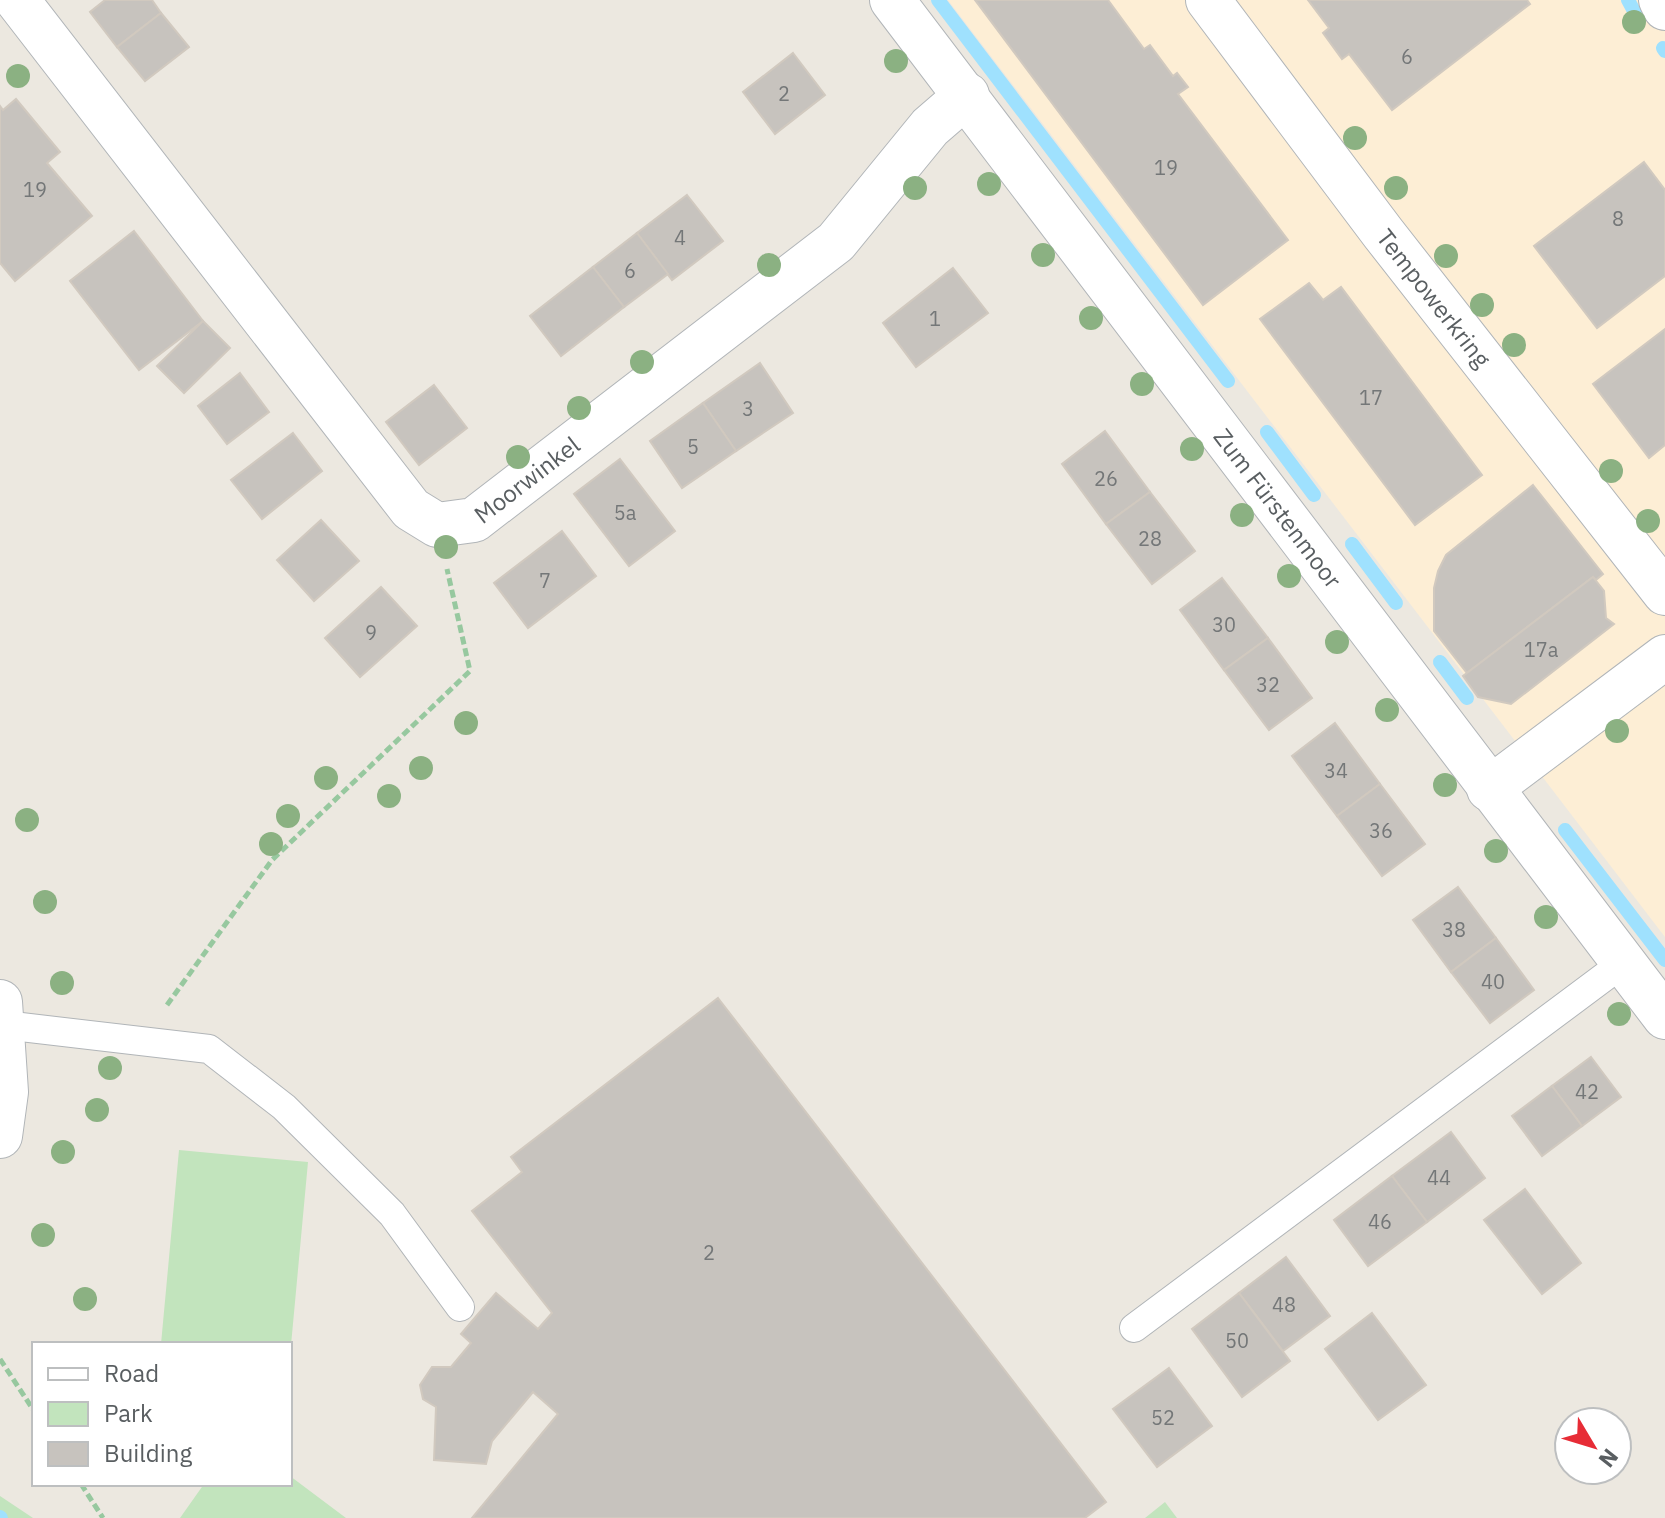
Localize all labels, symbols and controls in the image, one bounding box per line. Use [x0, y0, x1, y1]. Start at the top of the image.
house number: 6 [1401, 43, 1413, 70]
house number: 2 [778, 80, 790, 107]
house number: 19 [1154, 154, 1178, 181]
house number: 19 [23, 176, 47, 203]
house number: 8 [1612, 205, 1624, 232]
street label: Tempowerkring [1370, 222, 1498, 374]
house number: 4 [674, 224, 686, 251]
house number: 6 [624, 257, 636, 284]
house number: 1 [929, 305, 941, 332]
house number: 17 [1359, 384, 1383, 411]
house number: 3 [742, 395, 754, 422]
street label: Zum Fürstenmoor [1207, 422, 1349, 594]
street label: Moorwinkel [467, 429, 586, 530]
house number: 5 [687, 433, 699, 460]
house number: 26 [1094, 465, 1118, 492]
house number: 5a [614, 499, 637, 526]
house number: 28 [1138, 525, 1162, 552]
house number: 7 [539, 567, 551, 594]
house number: 30 [1212, 611, 1236, 638]
house number: 9 [365, 619, 377, 646]
house number: 17a [1524, 636, 1559, 663]
house number: 32 [1256, 671, 1280, 698]
house number: 34 [1324, 757, 1348, 784]
house number: 36 [1369, 817, 1393, 844]
house number: 38 [1442, 916, 1466, 943]
house number: 40 [1481, 968, 1505, 995]
house number: 42 [1575, 1078, 1599, 1105]
house number: 44 [1427, 1164, 1451, 1191]
house number: 46 [1368, 1208, 1392, 1235]
house number: 2 [703, 1239, 715, 1266]
house number: 48 [1272, 1291, 1296, 1318]
house number: 50 [1225, 1327, 1249, 1354]
legend [32, 1342, 292, 1486]
text: Road [104, 1357, 159, 1389]
text: Park [104, 1397, 153, 1429]
house number: 52 [1151, 1404, 1175, 1431]
north arrow [1553, 1406, 1633, 1486]
text: Building [104, 1437, 192, 1469]
text: N [1593, 1443, 1625, 1474]

